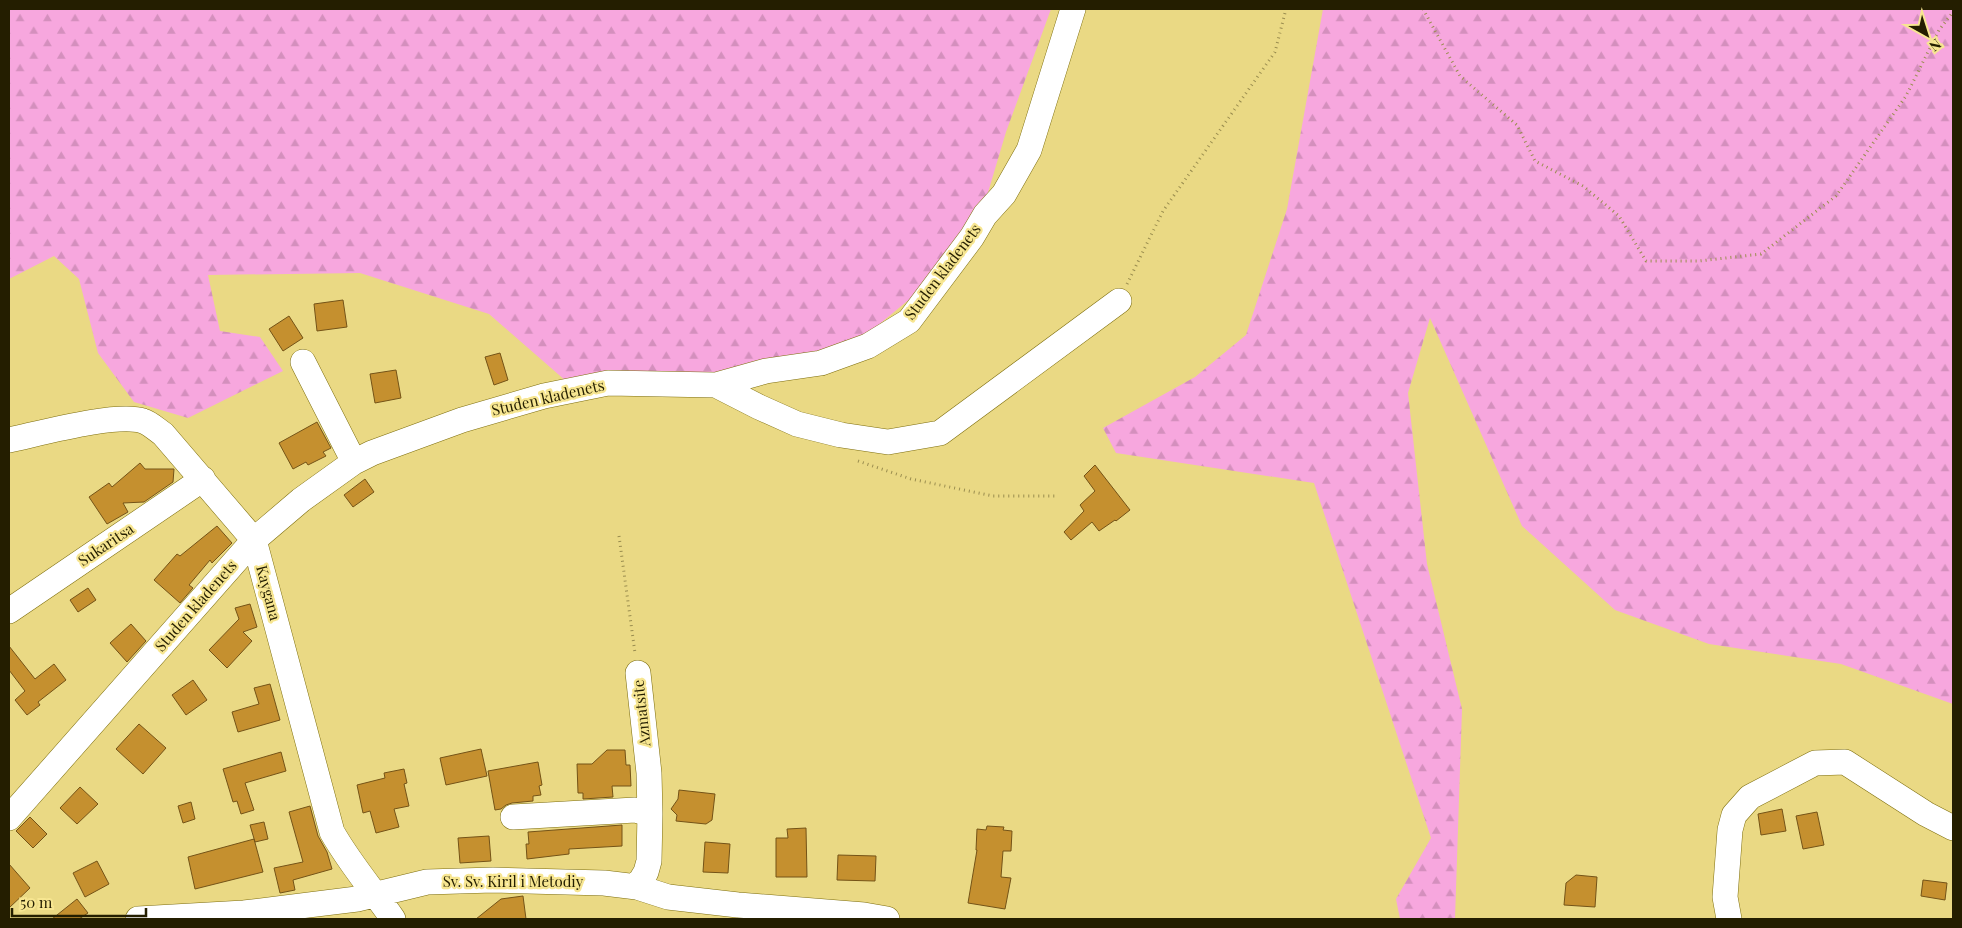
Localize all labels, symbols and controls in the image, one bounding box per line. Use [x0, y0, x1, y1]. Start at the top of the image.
north arrow [1902, 10, 1952, 60]
text: N [1926, 35, 1945, 56]
street label: Studen kladenets [900, 219, 985, 323]
street label: Studen kladenets [489, 374, 606, 420]
street label: Sukaritsa [74, 518, 138, 570]
street label: Studen kladenets [150, 555, 241, 655]
street label: Kaygana [252, 563, 286, 623]
street label: Azmatsite [628, 679, 655, 748]
street label: Sv. Sv. Kiril i Metodiy [443, 871, 584, 891]
scale bar [12, 886, 146, 918]
text: 50 m [20, 892, 53, 912]

